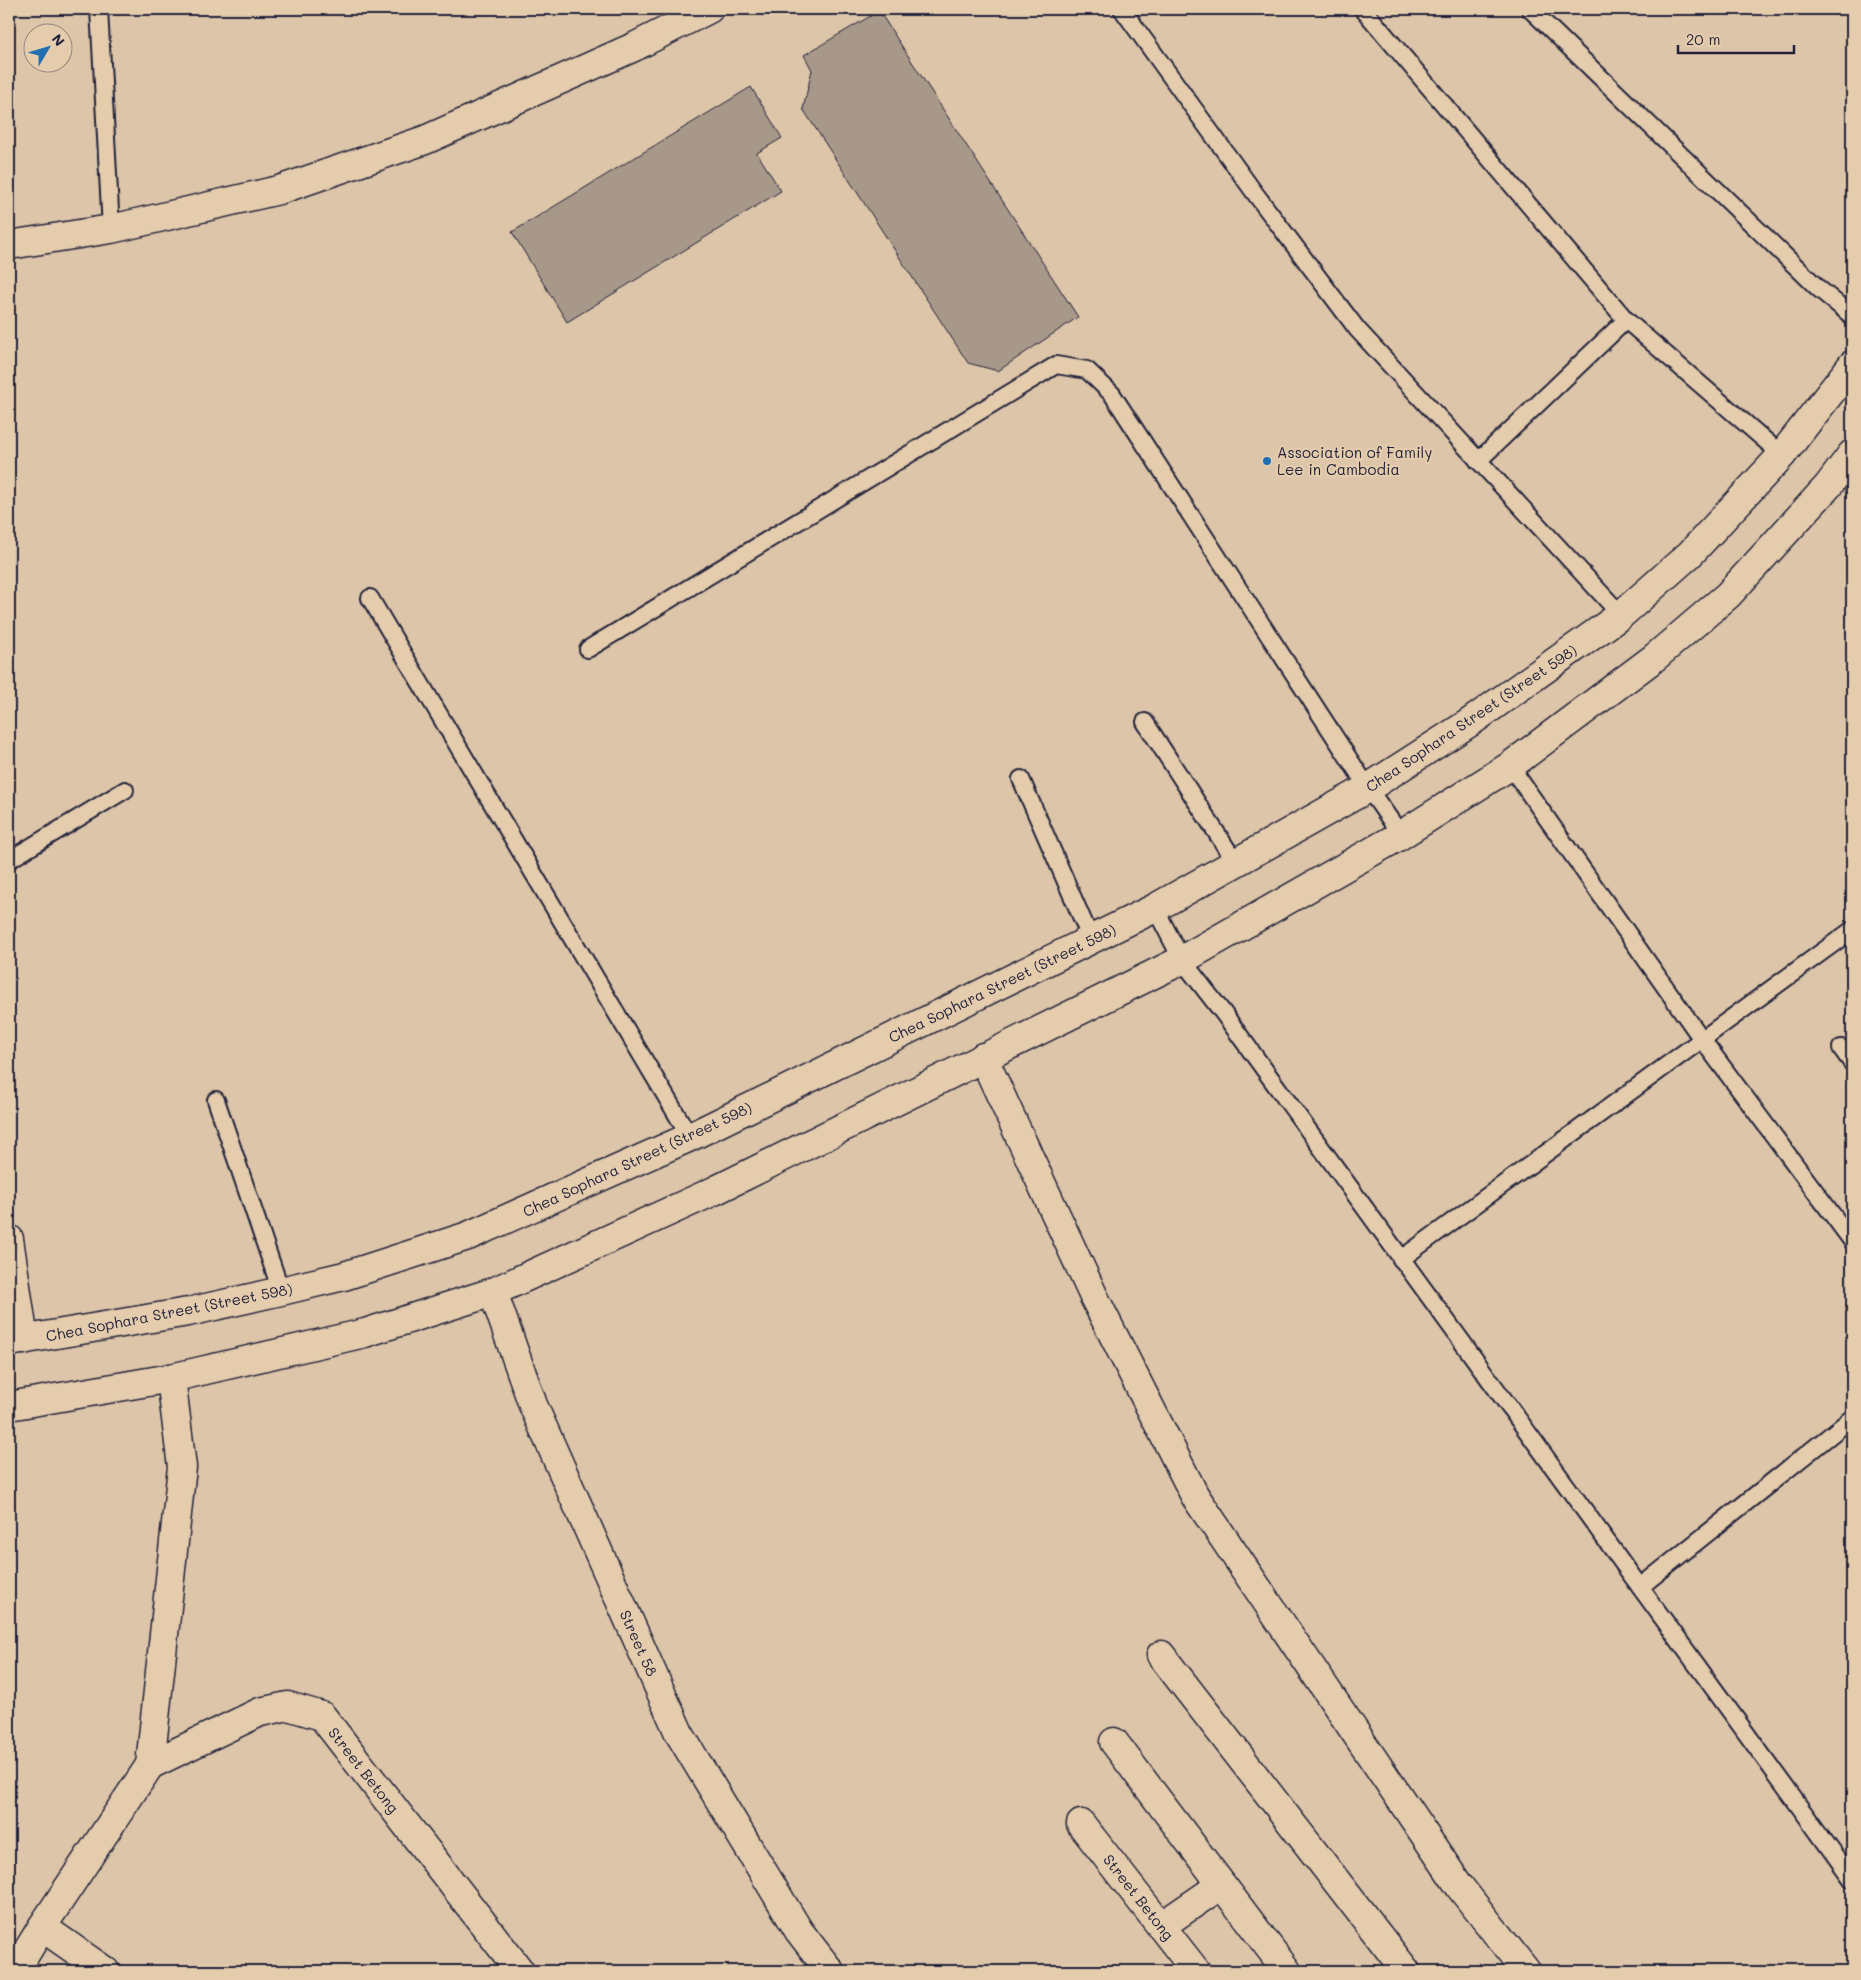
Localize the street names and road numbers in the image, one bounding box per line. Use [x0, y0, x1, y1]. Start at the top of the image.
street label: Chea Sophara Street (Street 598) [1362, 640, 1580, 796]
street label: Chea Sophara Street (Street 598) [885, 919, 1119, 1047]
street label: Chea Sophara Street (Street 598) [519, 1097, 755, 1221]
street label: Chea Sophara Street (Street 598) [44, 1278, 294, 1346]
street label: Street 58 [616, 1607, 662, 1679]
street label: Street Betong [324, 1723, 404, 1817]
street label: Street Betong [1099, 1850, 1179, 1944]

